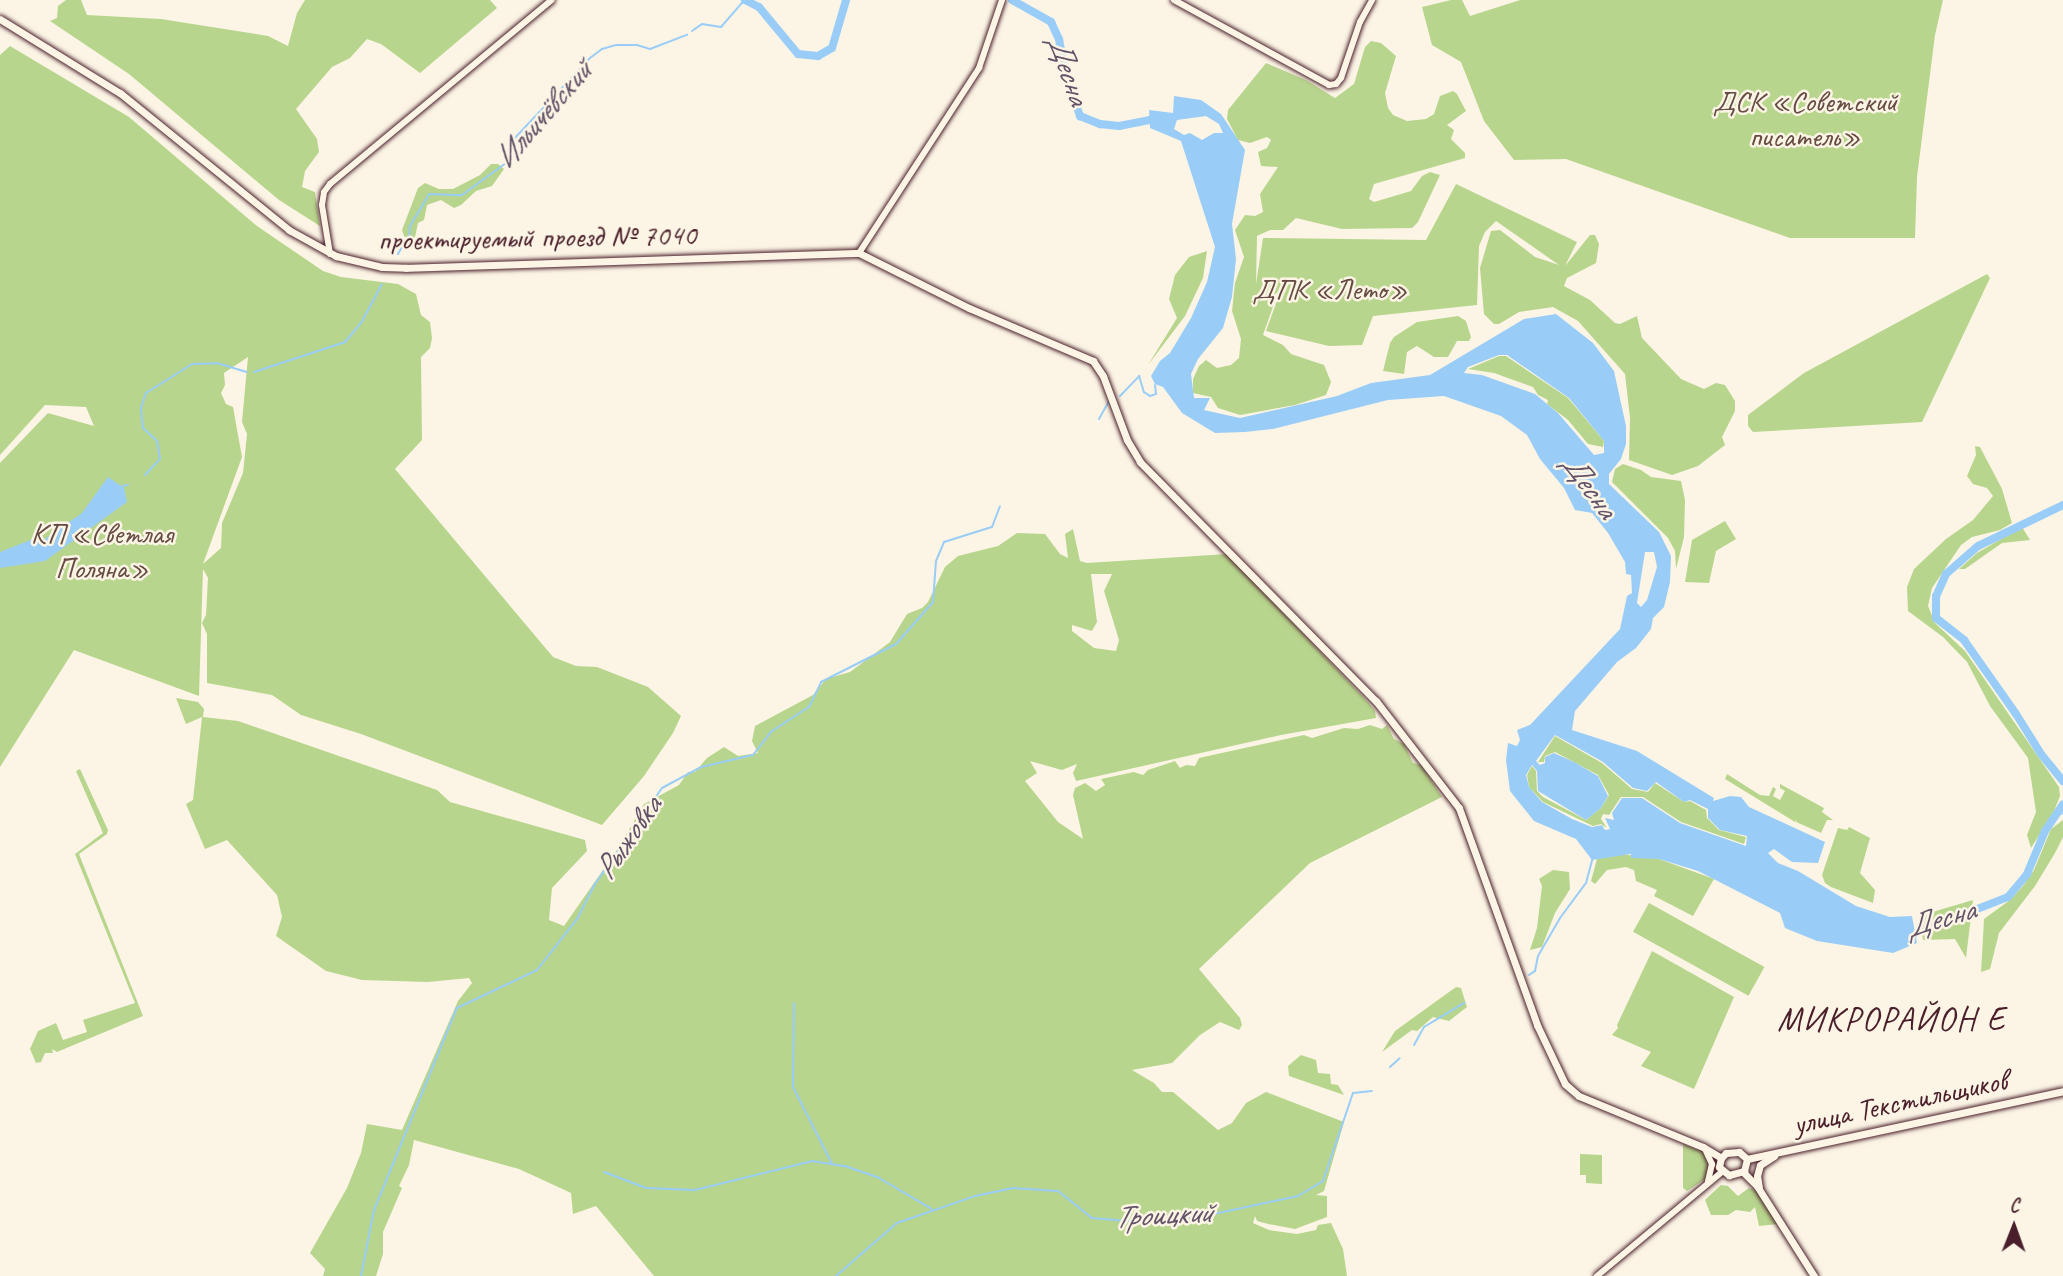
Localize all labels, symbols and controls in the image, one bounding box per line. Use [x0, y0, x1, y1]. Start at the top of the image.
water label: Десна [1038, 30, 1098, 110]
water label: Ильичёвский [486, 53, 600, 177]
park label: ДСК «Советский писатель» [1713, 83, 1897, 154]
street label: проектируемый проезд № 7040 [377, 216, 697, 258]
park label: ДПК «Лето» [1252, 271, 1408, 307]
water label: Десна [1553, 446, 1625, 526]
park label: КП «Светлая Поляна» [31, 515, 173, 586]
water label: Рыжовка [586, 789, 670, 887]
water label: Десна [1901, 891, 1979, 947]
district label: МИКРОРАЙОН Е [1778, 1000, 2006, 1040]
street label: улица Текстильщиков [1791, 1062, 2009, 1142]
north arrow [1979, 1192, 2049, 1262]
water label: Троицкий [1113, 1193, 1213, 1237]
text: С [2009, 1194, 2019, 1218]

